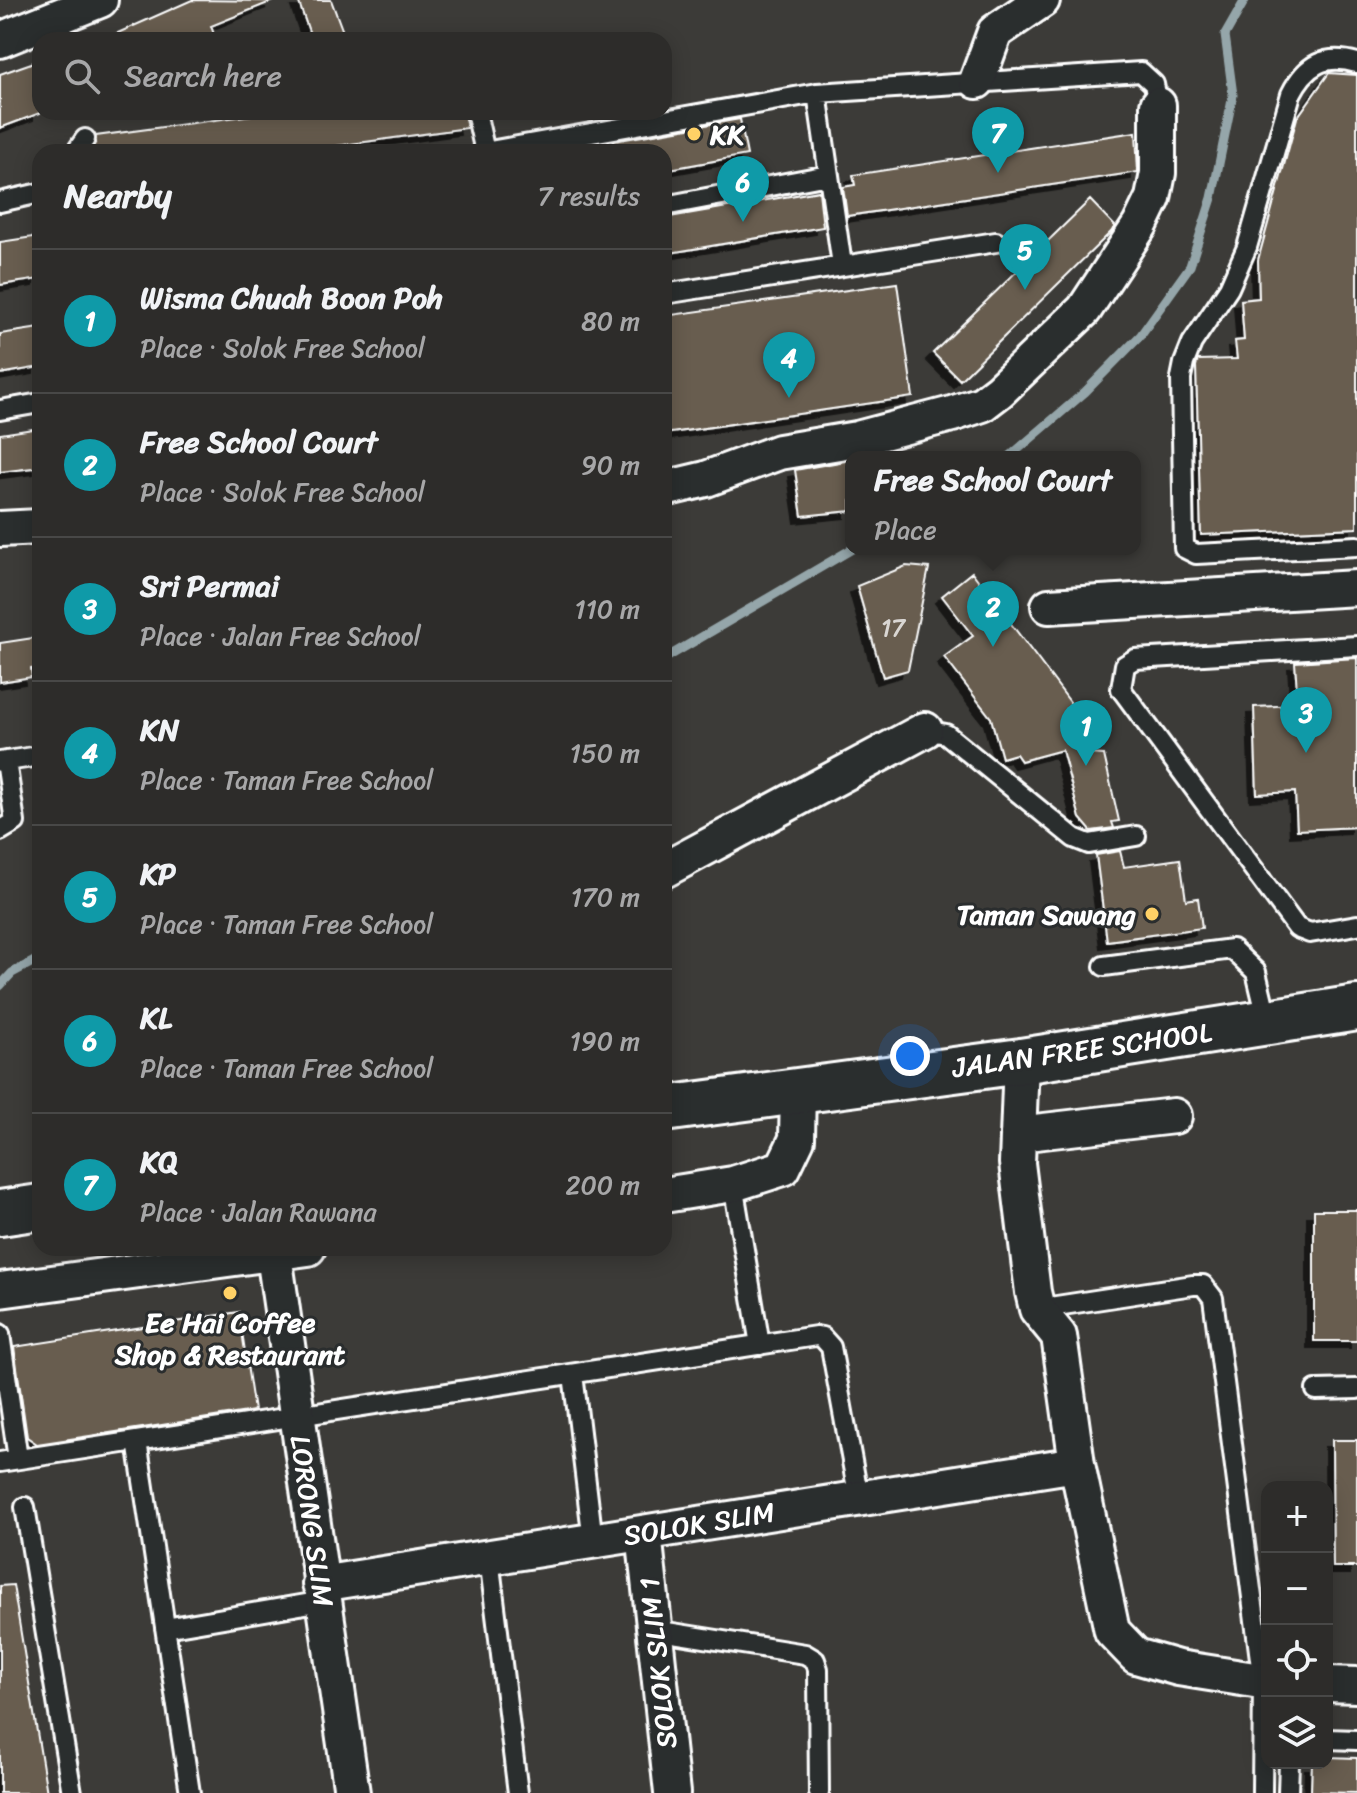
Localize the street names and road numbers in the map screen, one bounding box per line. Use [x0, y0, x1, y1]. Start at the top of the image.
street label: JALAN FREE SCHOOL [948, 1008, 1215, 1093]
street label: LORONG SLIM [276, 1432, 348, 1610]
street label: SOLOK SLIM [620, 1488, 779, 1560]
street label: SOLOK SLIM 1 [625, 1575, 691, 1751]

